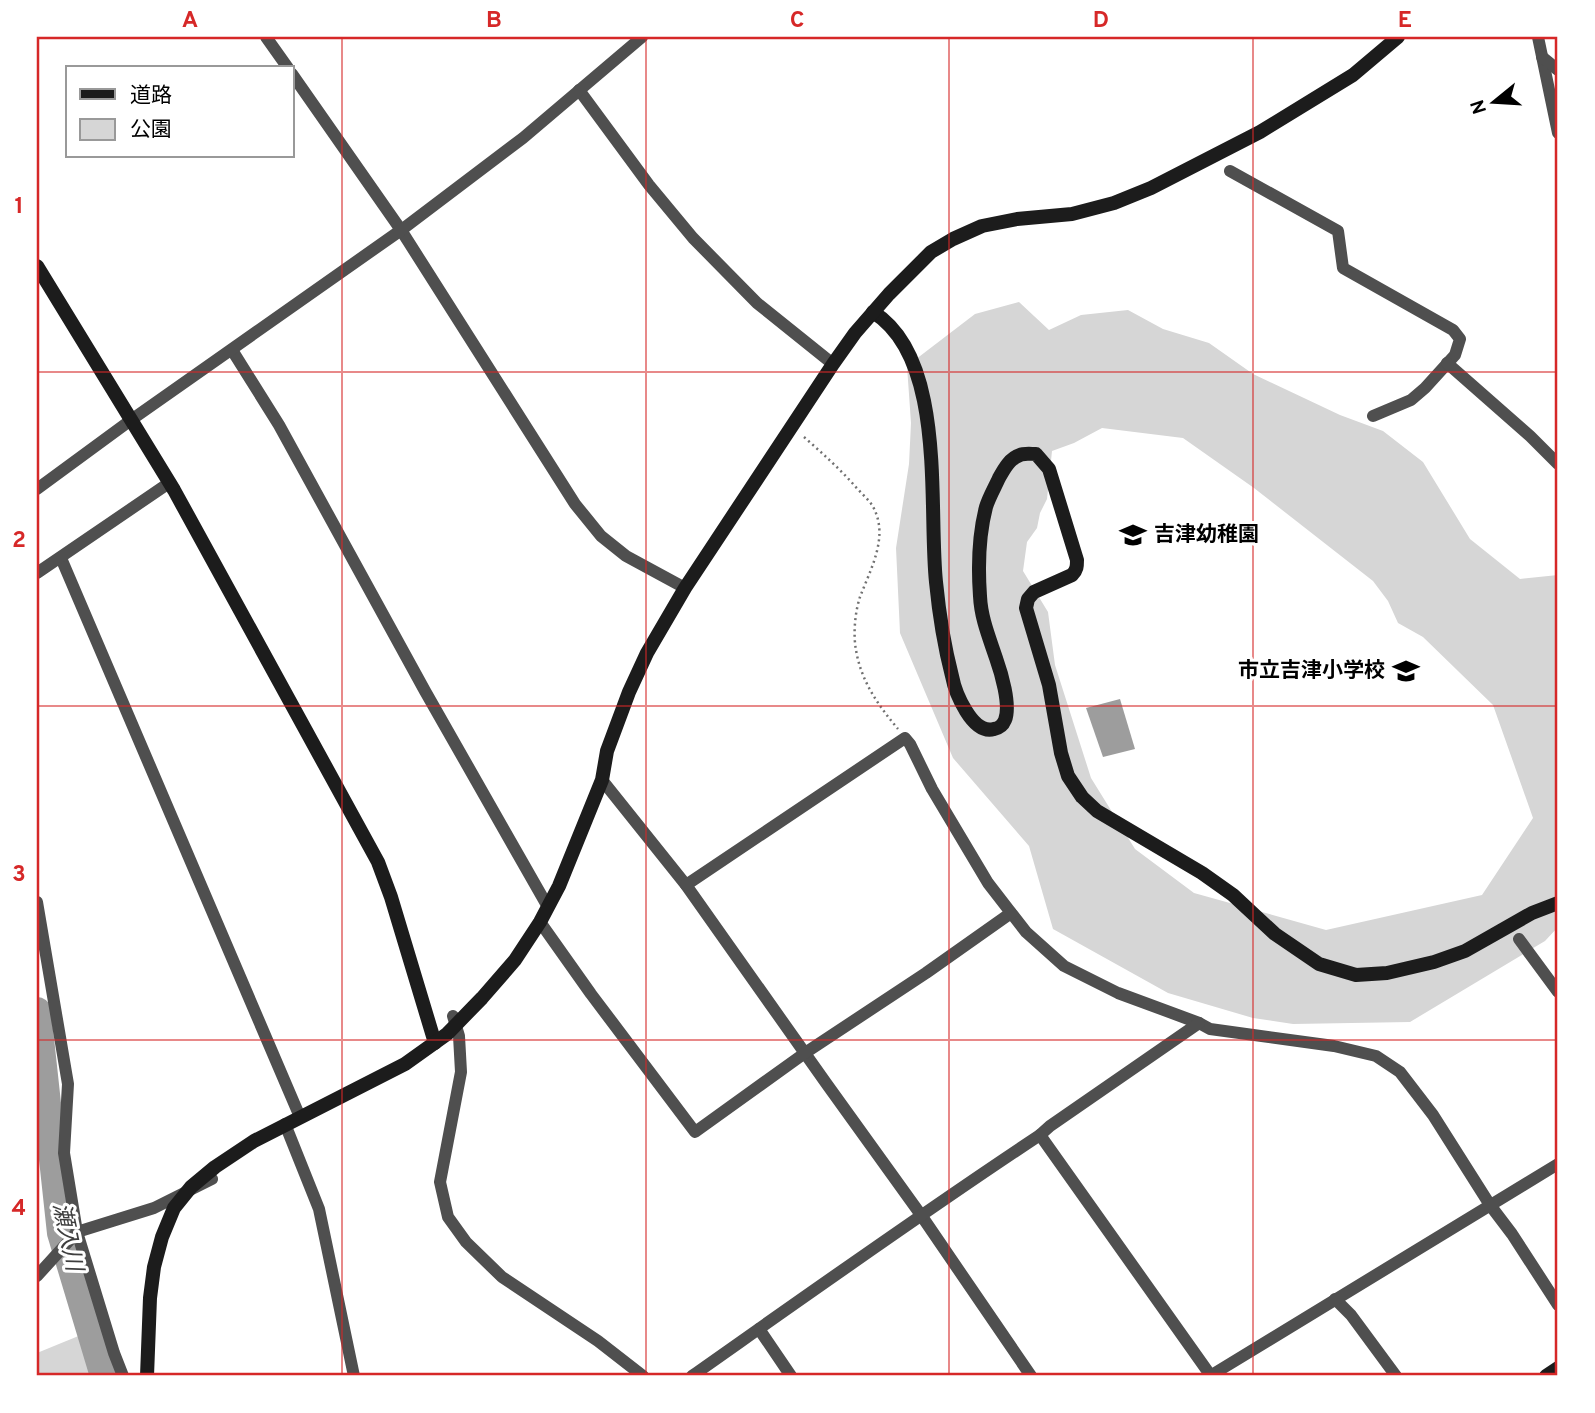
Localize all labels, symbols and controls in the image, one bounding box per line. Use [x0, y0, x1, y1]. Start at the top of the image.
text: A [182, 7, 198, 36]
text: B [486, 7, 502, 36]
text: C [790, 7, 804, 36]
text: D [1093, 7, 1109, 36]
text: E [1398, 7, 1412, 36]
legend [66, 66, 294, 158]
north arrow [1458, 66, 1528, 136]
text: 道路 [130, 83, 172, 110]
text: N [1466, 96, 1493, 117]
text: 公園 [130, 117, 172, 144]
text: 1 [14, 193, 24, 222]
school or university icon: 吉津幼稚園 [1118, 520, 1148, 550]
place label: 吉津幼稚園 [1154, 522, 1259, 549]
text: 2 [12, 527, 26, 556]
school or university icon: 市立吉津小学校 [1391, 656, 1421, 686]
place label: 市立吉津小学校 [1238, 658, 1385, 685]
text: 3 [12, 861, 26, 890]
text: 4 [12, 1195, 26, 1224]
water label: 瀬入川 [45, 1200, 88, 1277]

